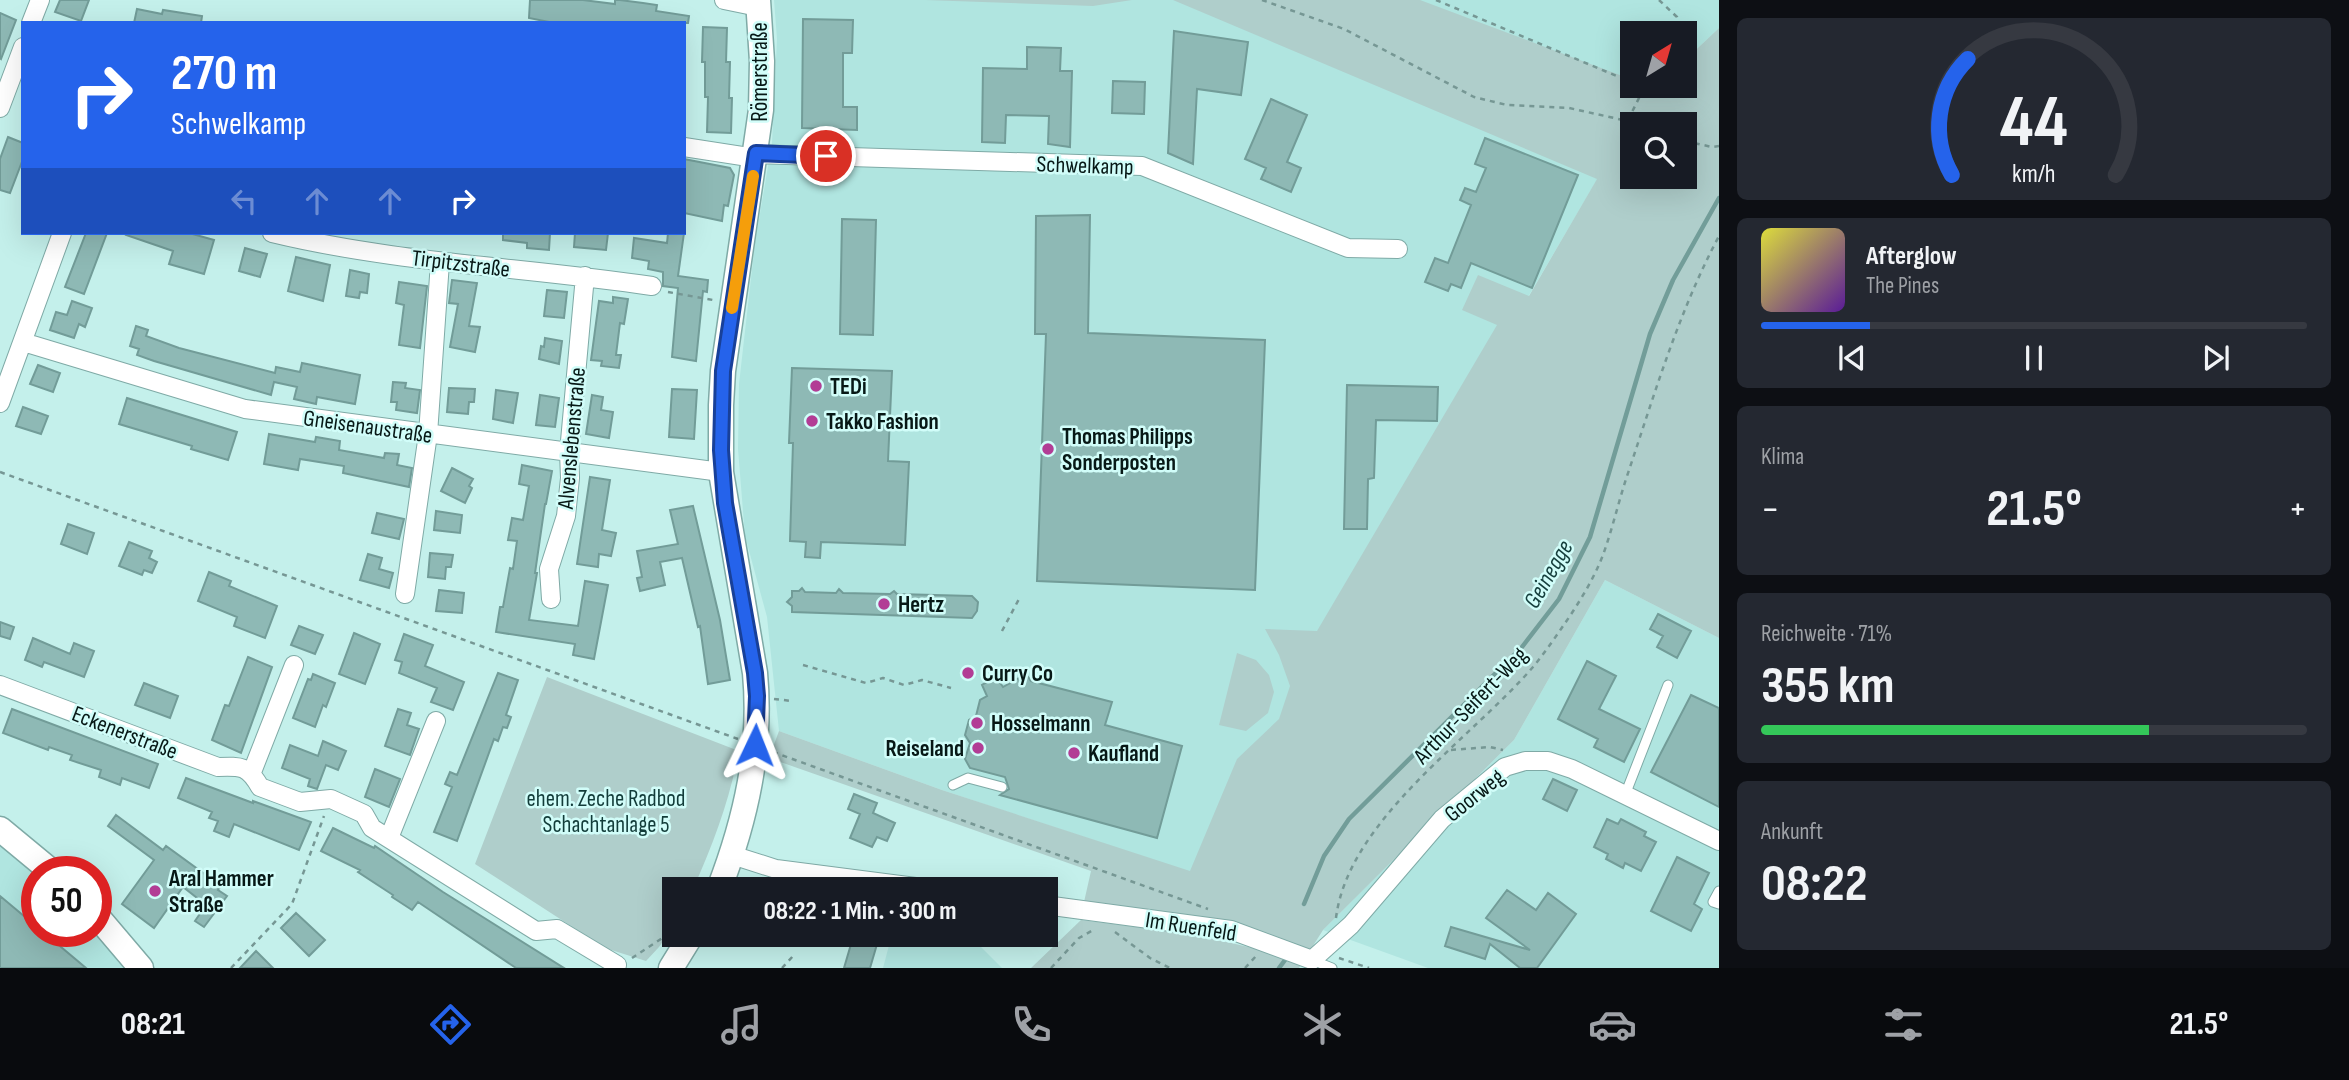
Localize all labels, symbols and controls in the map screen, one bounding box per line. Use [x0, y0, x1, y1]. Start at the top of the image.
north arrow [1620, 21, 1698, 98]
map controls [1620, 21, 1697, 189]
street label: Römerstraße [746, 22, 774, 122]
text: 270 m [171, 45, 277, 104]
icon: right [56, 49, 147, 140]
text: 44 [2000, 79, 2068, 167]
text: Schwelkamp [171, 105, 306, 144]
button: search [1620, 112, 1697, 189]
pin [796, 126, 856, 186]
icon: arrive [807, 137, 845, 175]
street label: Schwelkamp [1036, 150, 1134, 182]
text: km/h [2012, 159, 2056, 190]
icon: left [225, 182, 263, 220]
icon: ahead [298, 182, 336, 220]
icon: ahead [371, 182, 409, 220]
icon: right [444, 182, 482, 220]
text: Afterglow [1866, 241, 1957, 272]
street label: Tirpitzstraße [410, 244, 512, 284]
text: The Pines [1866, 272, 1939, 300]
icon: previous [1833, 339, 1871, 377]
icon: pause [2015, 339, 2053, 377]
icon: next [2197, 339, 2235, 377]
street label: Alvenslebenstraße [552, 366, 592, 511]
place label: TEDi [830, 373, 867, 401]
marker: TEDi [808, 378, 824, 394]
street label: Gneisenaustraße [302, 404, 434, 450]
place label: Takko Fashion [826, 408, 939, 436]
marker: Takko Fashion [804, 413, 820, 429]
place label: Thomas Philipps Sonderposten [1062, 423, 1193, 477]
marker: Thomas Philipps Sonderposten [1040, 441, 1056, 457]
text: Klima [1761, 443, 1804, 471]
text: 21.5° [1986, 478, 2082, 541]
text: − [1761, 487, 1780, 532]
text: + [2288, 487, 2307, 532]
water label: Geinegge [1517, 535, 1579, 613]
place label: Hertz [898, 591, 944, 619]
marker: Hertz [876, 596, 892, 612]
text: Reichweite · 71% [1761, 620, 1892, 648]
street label: Arthur-Seifert-Weg [1407, 641, 1534, 771]
text: 355 km [1761, 655, 1895, 718]
place label: Curry Co [982, 660, 1053, 688]
marker: Curry Co [960, 665, 976, 681]
street label: Eckenerstraße [68, 700, 181, 766]
position arrow [718, 708, 792, 782]
place label: Hosselmann [991, 710, 1090, 738]
marker: Hosselmann [969, 715, 985, 731]
place label: Reiseland [885, 735, 964, 763]
marker: Reiseland [970, 740, 986, 756]
place label: Kaufland [1088, 740, 1159, 768]
marker: Kaufland [1066, 745, 1082, 761]
street label: Goorweg [1439, 763, 1510, 828]
park label: ehem. Zeche Radbod Schachtanlage 5 [527, 785, 685, 839]
text: Ankunft [1761, 818, 1823, 846]
text: 08:22 [1761, 853, 1867, 916]
speed limit sign: 50 [21, 856, 112, 947]
place label: Aral Hammer Straße [168, 865, 274, 919]
marker: Aral Hammer Straße [147, 883, 163, 899]
text: 08:22 · 1 Min. · 300 m [763, 896, 957, 927]
street label: Im Ruenfeld [1143, 906, 1238, 948]
icon: directions [426, 1000, 475, 1049]
icon: music [717, 1000, 766, 1049]
icon: phone [1007, 1000, 1056, 1049]
icon: climate [1298, 1000, 1347, 1049]
icon: car [1588, 1000, 1637, 1049]
icon: filters [1879, 1000, 1928, 1049]
text: 08:21 [121, 1005, 185, 1044]
text: 21.5° [2169, 1005, 2228, 1044]

